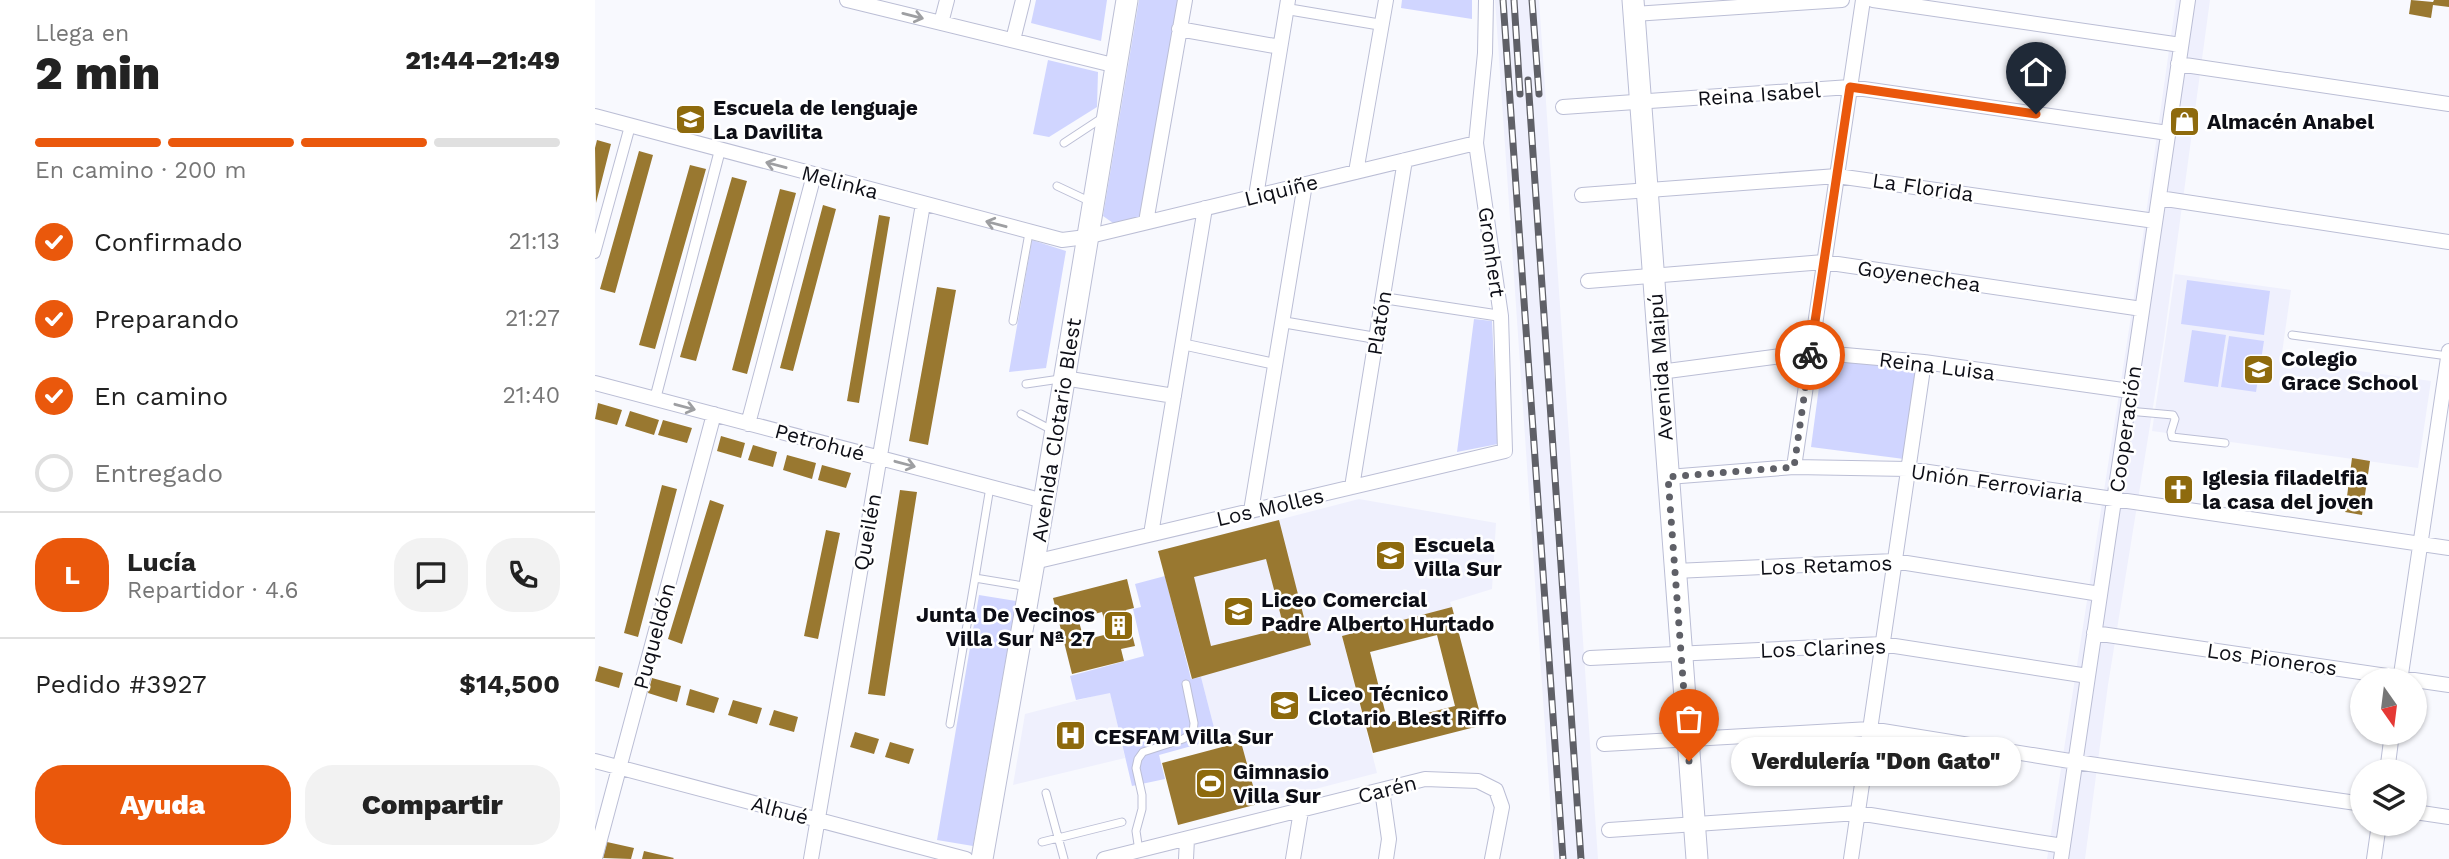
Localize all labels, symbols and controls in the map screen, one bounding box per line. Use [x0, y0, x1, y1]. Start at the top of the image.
one-way arrow [901, 10, 924, 23]
text: Llega en [35, 20, 129, 47]
pin [2006, 42, 2066, 114]
text: 21:44–21:49 [405, 45, 560, 75]
text: 2 min [35, 46, 160, 100]
icon: home [2017, 53, 2055, 91]
street label: Reina Isabel [1696, 77, 1822, 111]
place label: Escuela de lenguaje La Davilita [713, 95, 918, 144]
school or university icon: Escuela de lenguaje La Davilita [673, 102, 707, 136]
shop icon: Almacén Anabel [2167, 104, 2201, 138]
place label: Almacén Anabel [2207, 109, 2374, 134]
text: En camino · 200 m [35, 157, 246, 184]
one-way arrow [765, 158, 788, 171]
street label: Melinka [799, 160, 881, 204]
street label: La Florida [1871, 168, 1975, 207]
street label: Liquiñe [1242, 169, 1320, 211]
street label: Gronhert [1473, 205, 1511, 299]
one-way arrow [985, 217, 1008, 230]
icon: check [35, 223, 73, 261]
text: Confirmado [94, 227, 243, 257]
text: 21:13 [508, 228, 560, 255]
street label: Goyenechea [1856, 255, 1982, 297]
street label: Platón [1362, 289, 1396, 357]
street label: Avenida Maipú [1642, 292, 1678, 442]
icon: check [35, 300, 73, 338]
text: Preparando [94, 304, 239, 334]
text: 21:27 [505, 305, 560, 332]
street label: Avenida Clotario Blest [1026, 316, 1086, 544]
courier [1775, 320, 1845, 390]
icon: bike [1791, 336, 1829, 374]
street label: Reina Luisa [1878, 346, 1997, 386]
place label: Colegio Grace School [2281, 346, 2418, 395]
school or university icon: Colegio Grace School [2241, 353, 2275, 387]
street label: Cooperación [2104, 364, 2146, 494]
icon: check [35, 377, 73, 415]
text: En camino [94, 381, 228, 411]
text: 21:40 [502, 382, 560, 409]
one-way arrow [673, 401, 696, 414]
street label: Petrohué [772, 418, 868, 466]
text: Entregado [94, 458, 223, 488]
one-way arrow [894, 459, 916, 472]
street label: Unión Ferroviaria [1909, 459, 2085, 507]
place label: Iglesia filadelfia la casa del joven [2202, 465, 2373, 514]
church icon: Iglesia filadelfia la casa del joven [2162, 472, 2196, 506]
street label: Los Molles [1214, 483, 1326, 531]
street label: Queilén [848, 491, 886, 573]
place label: Escuela Villa Sur [1414, 532, 1502, 581]
button: chat [394, 538, 468, 612]
button: phone [486, 538, 560, 612]
school or university icon: Escuela Villa Sur [1374, 539, 1408, 573]
text: Lucía [127, 547, 196, 577]
street label: Los Retamos [1759, 550, 1893, 580]
text: L [64, 560, 80, 590]
text: Repartidor · 4.6 [127, 577, 299, 604]
street label: Puqueldón [628, 580, 680, 692]
place label: Liceo Comercial Padre Alberto Hurtado [1261, 587, 1494, 636]
school or university icon: Liceo Comercial Padre Alberto Hurtado [1221, 594, 1255, 628]
place label: Junta De Vecinos Villa Sur Nª 27 [916, 602, 1095, 651]
building icon: Junta De Vecinos Villa Sur Nª 27 [1101, 609, 1135, 643]
street label: Los Clarines [1760, 633, 1886, 663]
street label: Los Pioneros [2205, 637, 2339, 681]
north arrow [2350, 668, 2427, 746]
map controls [2350, 668, 2427, 836]
text: Pedido #3927 [35, 669, 207, 699]
text: $14,500 [459, 669, 560, 699]
place label: Liceo Técnico Clotario Blest Riffo [1308, 681, 1507, 730]
school or university icon: Liceo Técnico Clotario Blest Riffo [1268, 688, 1302, 722]
pin [1659, 689, 1719, 761]
icon: bag [1670, 700, 1708, 738]
hospital icon: CESFAM Villa Sur [1054, 719, 1088, 753]
place label: CESFAM Villa Sur [1094, 724, 1273, 749]
callout: Verdulería "Don Gato" [1731, 736, 2021, 786]
text: Verdulería "Don Gato" [1752, 748, 2000, 775]
place label: Gimnasio Villa Sur [1233, 759, 1329, 808]
button: layers [2350, 759, 2427, 836]
button: Ayuda [35, 765, 291, 845]
button: Compartir [305, 765, 560, 845]
sports icon: Gimnasio Villa Sur [1193, 766, 1227, 800]
street label: Carén [1355, 770, 1419, 808]
street label: Alhué [749, 790, 811, 830]

